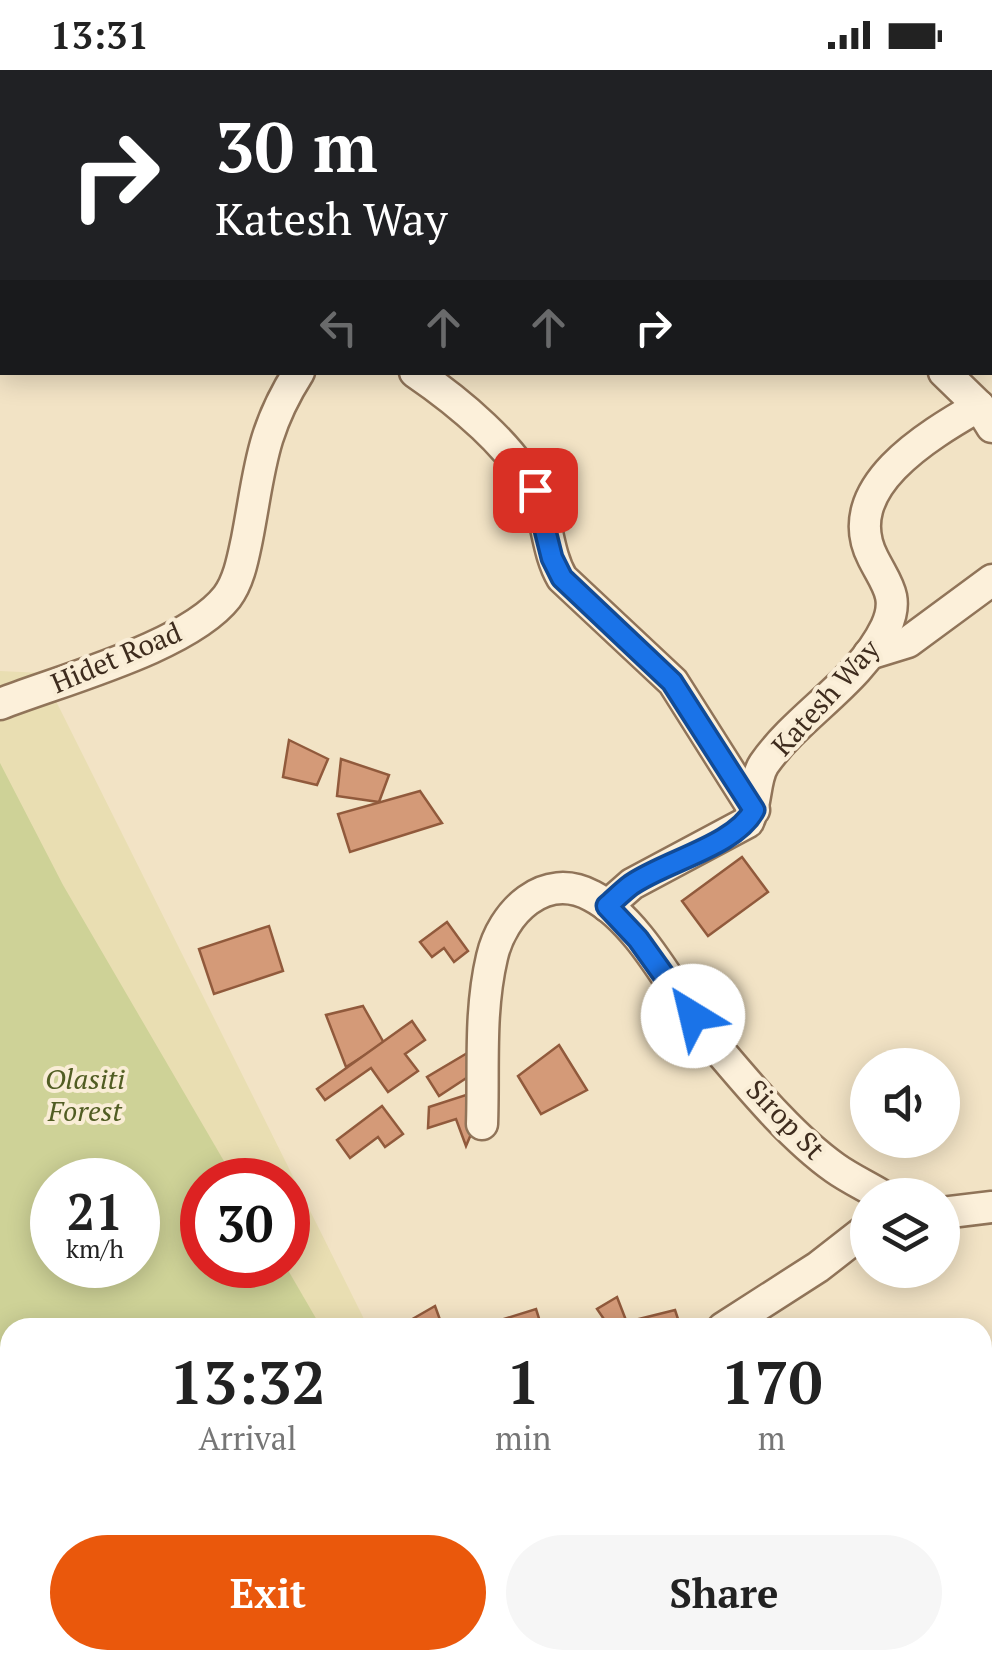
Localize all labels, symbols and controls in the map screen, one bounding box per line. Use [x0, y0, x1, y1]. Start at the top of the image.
text: 13:31 [50, 10, 149, 60]
text: 30 m [215, 99, 378, 192]
icon: right [50, 110, 180, 240]
text: Katesh Way [215, 188, 448, 248]
icon: left [311, 300, 366, 355]
icon: ahead [416, 300, 471, 355]
icon: ahead [521, 300, 576, 355]
icon: right [626, 300, 681, 355]
pin [493, 448, 578, 533]
icon: arrive [508, 463, 563, 518]
street label: Hidet Road [45, 613, 187, 701]
street label: Katesh Way [763, 630, 888, 763]
position arrow [641, 964, 745, 1068]
map controls [850, 1048, 960, 1288]
button: sound [850, 1048, 960, 1158]
park label: Olasiti Forest [45, 1060, 125, 1129]
street label: Sirop St [739, 1071, 834, 1167]
speed limit sign: 30 [180, 1158, 310, 1288]
text: 21 [67, 1178, 123, 1244]
button: layers [850, 1178, 960, 1288]
text: km/h [66, 1232, 124, 1265]
text: 13:32 [169, 1342, 326, 1421]
text: 1 [506, 1342, 540, 1421]
text: 170 [721, 1342, 823, 1421]
text: Arrival [199, 1417, 297, 1459]
text: min [495, 1417, 551, 1459]
text: m [758, 1417, 785, 1459]
button: Exit [50, 1535, 486, 1650]
button: Share [506, 1535, 942, 1650]

